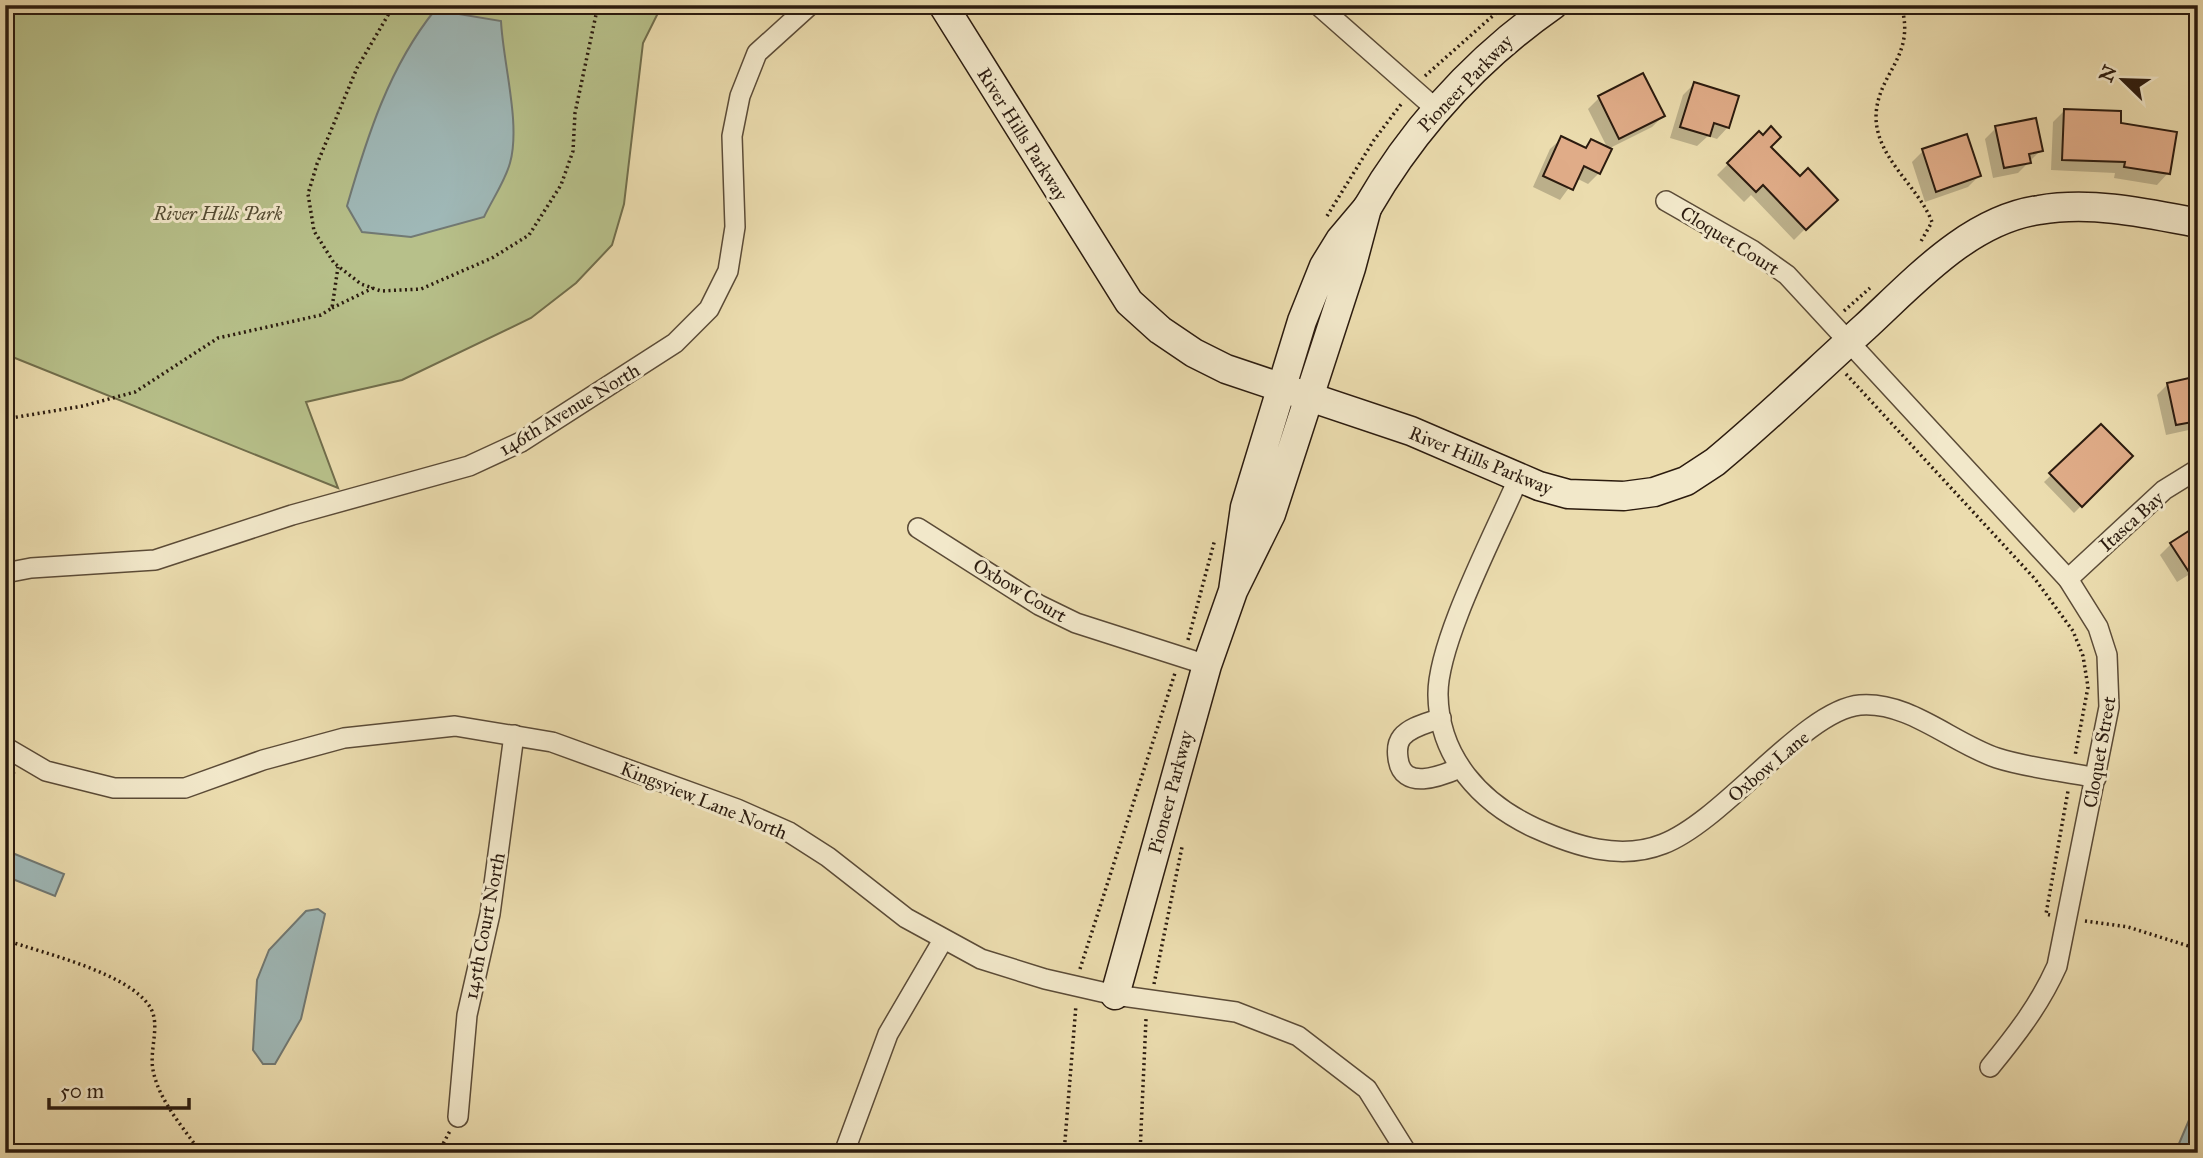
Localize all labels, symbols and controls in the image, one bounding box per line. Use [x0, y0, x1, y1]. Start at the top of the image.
street label: Pioneer Parkway [1413, 29, 1518, 137]
north arrow [2088, 46, 2158, 116]
text: N [2094, 62, 2122, 85]
street label: River Hills Parkway [972, 63, 1073, 206]
street label: Cloquet Court [1675, 201, 1784, 281]
park label: River Hills Park [153, 202, 283, 225]
street label: 146th Avenue North [495, 358, 644, 461]
street label: River Hills Parkway [1406, 421, 1557, 500]
street label: Itasca Bay [2094, 486, 2169, 556]
street label: Oxbow Court [969, 554, 1071, 627]
street label: Cloquet Street [2078, 694, 2122, 810]
street label: Oxbow Lane [1723, 726, 1814, 807]
street label: Pioneer Parkway [1143, 727, 1198, 856]
street label: Kingsview Lane North [617, 757, 791, 846]
street label: 145th Court North [459, 850, 510, 1001]
scale bar [49, 1067, 189, 1111]
text: 50 m [60, 1078, 105, 1104]

